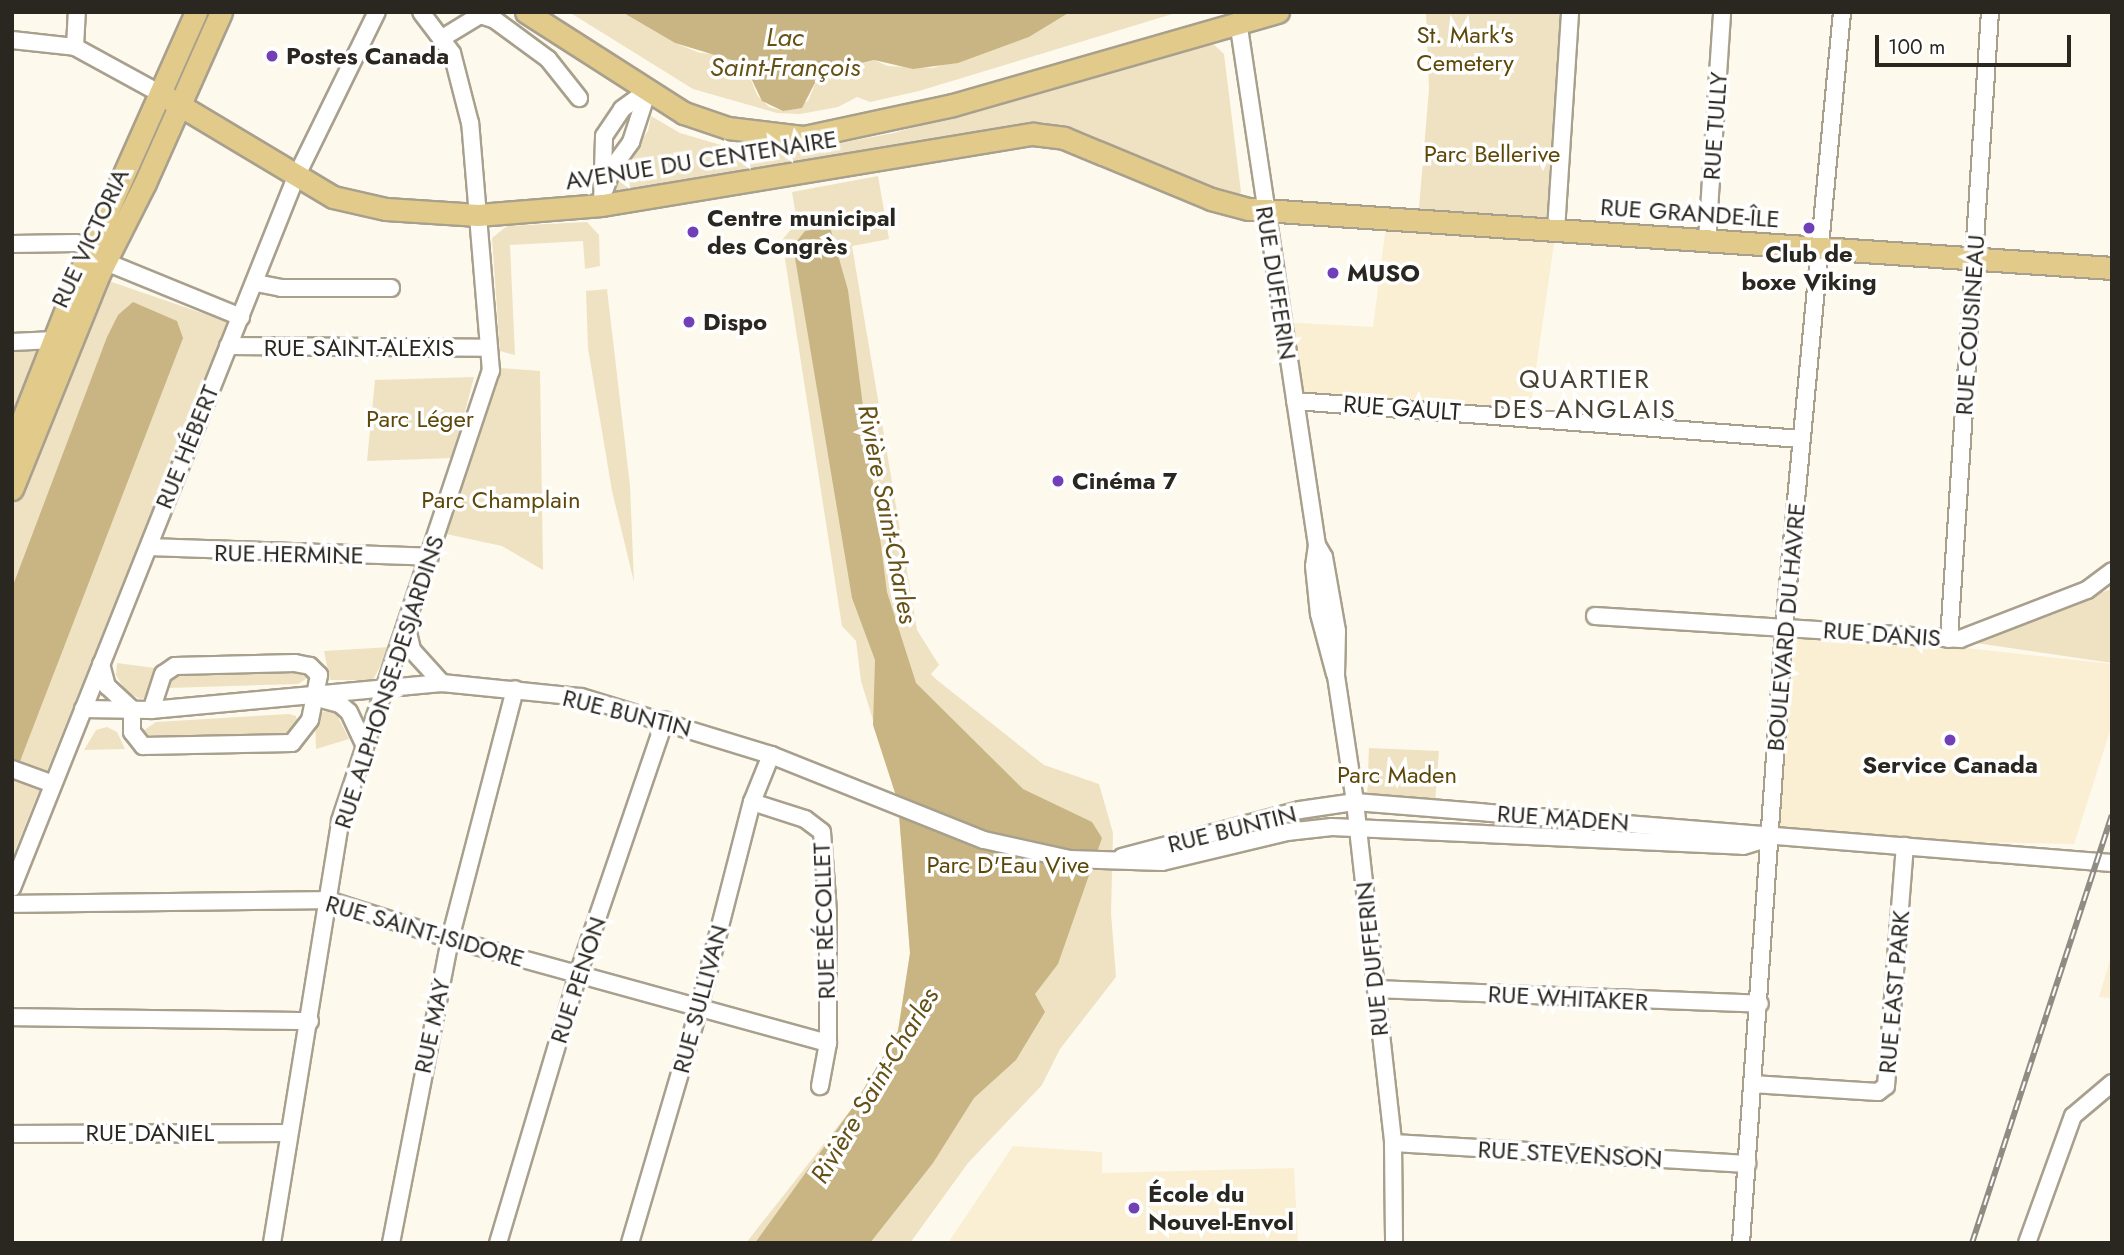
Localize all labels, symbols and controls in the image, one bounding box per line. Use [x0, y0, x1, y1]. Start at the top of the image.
park label: St. Mark's Cemetery [1416, 21, 1514, 77]
scale bar [1879, 21, 2075, 65]
water label: Lac Saint-François [710, 22, 860, 84]
text: 100 m [1888, 32, 1945, 62]
place label: Postes Canada [286, 42, 449, 70]
marker: Postes Canada [264, 48, 280, 64]
street label: RUE TULLY [1697, 71, 1733, 181]
street label: AVENUE DU CENTENAIRE [563, 124, 839, 196]
park label: Parc Bellerive [1424, 140, 1560, 168]
street label: RUE VICTORIA [45, 164, 135, 312]
street label: RUE GRANDE-ÎLE [1599, 192, 1781, 234]
place label: Centre municipal des Congrès [707, 204, 896, 260]
street label: RUE DUFFERIN [1250, 204, 1302, 362]
marker: Club de boxe Viking [1801, 220, 1817, 236]
marker: Centre municipal des Congrès [685, 224, 701, 240]
street label: RUE COUSINEAU [1949, 234, 1991, 416]
place label: Club de boxe Viking [1741, 240, 1877, 296]
place label: MUSO [1347, 259, 1420, 287]
marker: MUSO [1325, 265, 1341, 281]
place label: Dispo [703, 308, 767, 336]
marker: Dispo [681, 314, 697, 330]
street label: RUE SAINT-ALEXIS [264, 334, 454, 362]
district label: QUARTIER DES ANGLAIS [1495, 364, 1675, 426]
street label: RUE HÉBERT [149, 381, 225, 513]
street label: RUE GAULT [1342, 390, 1462, 426]
water label: Rivière Saint-Charles [850, 402, 924, 626]
park label: Parc Léger [366, 405, 474, 433]
place label: Cinéma 7 [1072, 467, 1177, 495]
marker: Cinéma 7 [1050, 473, 1066, 489]
park label: Parc Champlain [421, 486, 581, 514]
street label: BOULEVARD DU HAVRE [1761, 502, 1811, 752]
street label: RUE ALPHONSE-DESJARDINS [328, 532, 450, 832]
street label: RUE HERMINE [214, 538, 364, 570]
street label: RUE DANIS [1822, 616, 1942, 652]
street label: RUE BUNTIN [560, 683, 694, 743]
marker: Service Canada [1942, 732, 1958, 748]
place label: Service Canada [1862, 751, 2038, 779]
park label: Parc Maden [1337, 761, 1457, 789]
street label: RUE BUNTIN [1165, 799, 1299, 859]
street label: RUE MADEN [1496, 799, 1630, 837]
street label: RUE RÉCOLLET [807, 842, 841, 1000]
park label: Parc D'Eau Vive [927, 851, 1089, 879]
street label: RUE DUFFERIN [1350, 880, 1394, 1038]
street label: RUE SAINT-ISIDORE [322, 889, 528, 973]
street label: RUE EAST PARK [1873, 909, 1915, 1075]
street label: RUE PENON [544, 913, 612, 1047]
street label: RUE SULLIVAN [666, 922, 734, 1076]
street label: RUE MAY [408, 976, 456, 1076]
street label: RUE WHITAKER [1487, 979, 1649, 1017]
water label: Rivière Saint-Charles [804, 983, 946, 1189]
street label: RUE DANIEL [86, 1119, 214, 1147]
street label: RUE STEVENSON [1477, 1135, 1663, 1173]
place label: École du Nouvel-Envol [1148, 1180, 1294, 1236]
marker: École du Nouvel-Envol [1126, 1200, 1142, 1216]

